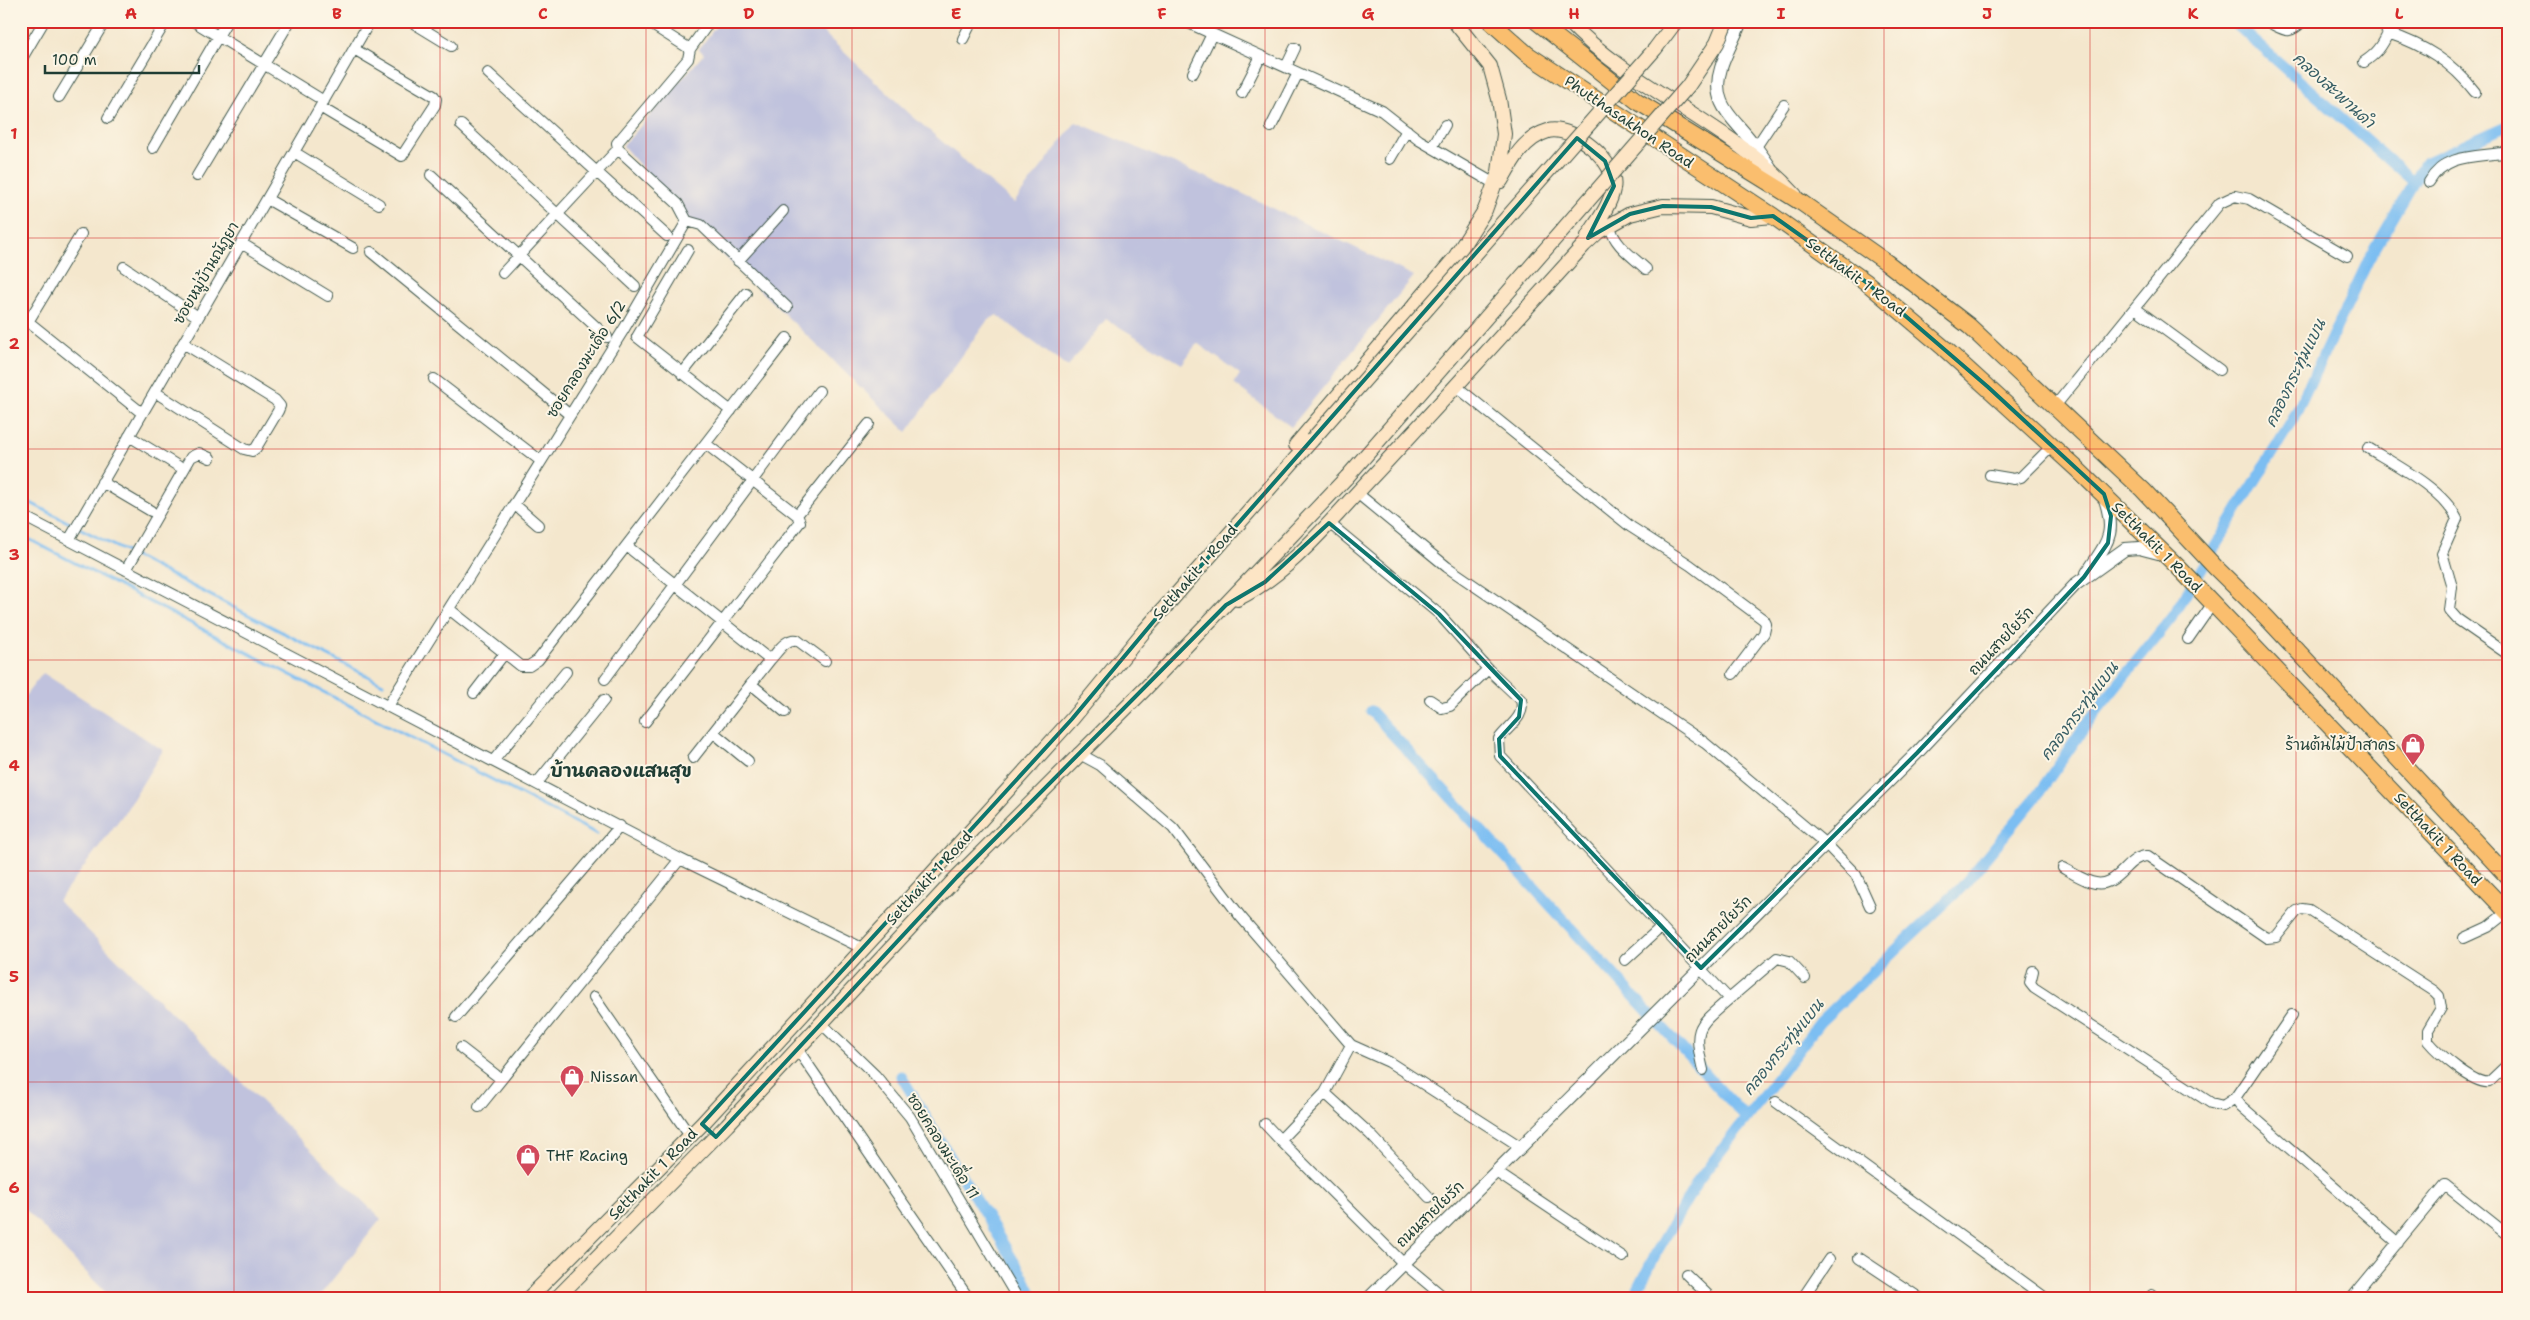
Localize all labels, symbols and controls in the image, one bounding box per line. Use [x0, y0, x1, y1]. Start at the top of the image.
text: A [125, 3, 137, 24]
text: B [332, 3, 342, 24]
text: C [538, 3, 548, 24]
text: D [743, 3, 755, 24]
text: E [951, 3, 961, 24]
text: F [1157, 3, 1167, 24]
text: G [1362, 3, 1375, 24]
text: H [1568, 3, 1580, 24]
text: I [1777, 3, 1786, 24]
text: J [1982, 3, 1992, 24]
text: K [2188, 3, 2199, 24]
text: L [2395, 3, 2404, 24]
scale bar [45, 42, 199, 74]
water label: คลองสะพานดำ [2289, 48, 2380, 133]
text: 100 m [52, 50, 97, 70]
street label: Phutthasakhon Road [1560, 71, 1698, 173]
text: 1 [10, 123, 18, 144]
street label: ซอยหมู่บ้านณัฏยา [168, 218, 244, 328]
street label: Setthakit 1 Road [1802, 233, 1911, 322]
street label: ซอยคลองมะเดื่อ 6/2 [538, 294, 630, 422]
water label: คลองกระทุ่มแบน [2260, 315, 2332, 431]
text: 2 [8, 333, 20, 354]
street label: Setthakit 1 Road [2107, 497, 2207, 597]
street label: Setthakit 1 Road [1148, 520, 1242, 624]
text: 3 [8, 544, 20, 565]
street label: ถนนสายใยรัก [1964, 602, 2038, 680]
water label: คลองกระทุ่มแบน [2035, 657, 2125, 766]
shop icon: ร้านต้นไม้ป้าสาคร [2400, 732, 2426, 766]
place label: ร้านต้นไม้ป้าสาคร [2286, 735, 2396, 755]
text: 4 [8, 755, 20, 776]
district label: บ้านคลองแสนสุข [550, 759, 692, 784]
street label: Setthakit 1 Road [2390, 788, 2487, 890]
street label: Setthakit 1 Road [881, 826, 977, 929]
street label: ถนนสายใยรัก [1680, 891, 1756, 967]
text: 5 [9, 966, 19, 987]
water label: คลองกระทุ่มแบน [1738, 994, 1830, 1101]
shop icon: Nissan [559, 1064, 585, 1098]
place label: Nissan [590, 1067, 638, 1087]
street label: ซอยคลองมะเดื่อ 11 [902, 1087, 987, 1203]
street label: Setthakit 1 Road [604, 1123, 702, 1224]
shop icon: THF Racing [515, 1143, 541, 1177]
place label: THF Racing [546, 1146, 628, 1166]
street label: ถนนสายใยรัก [1392, 1176, 1468, 1252]
text: 6 [8, 1177, 20, 1198]

